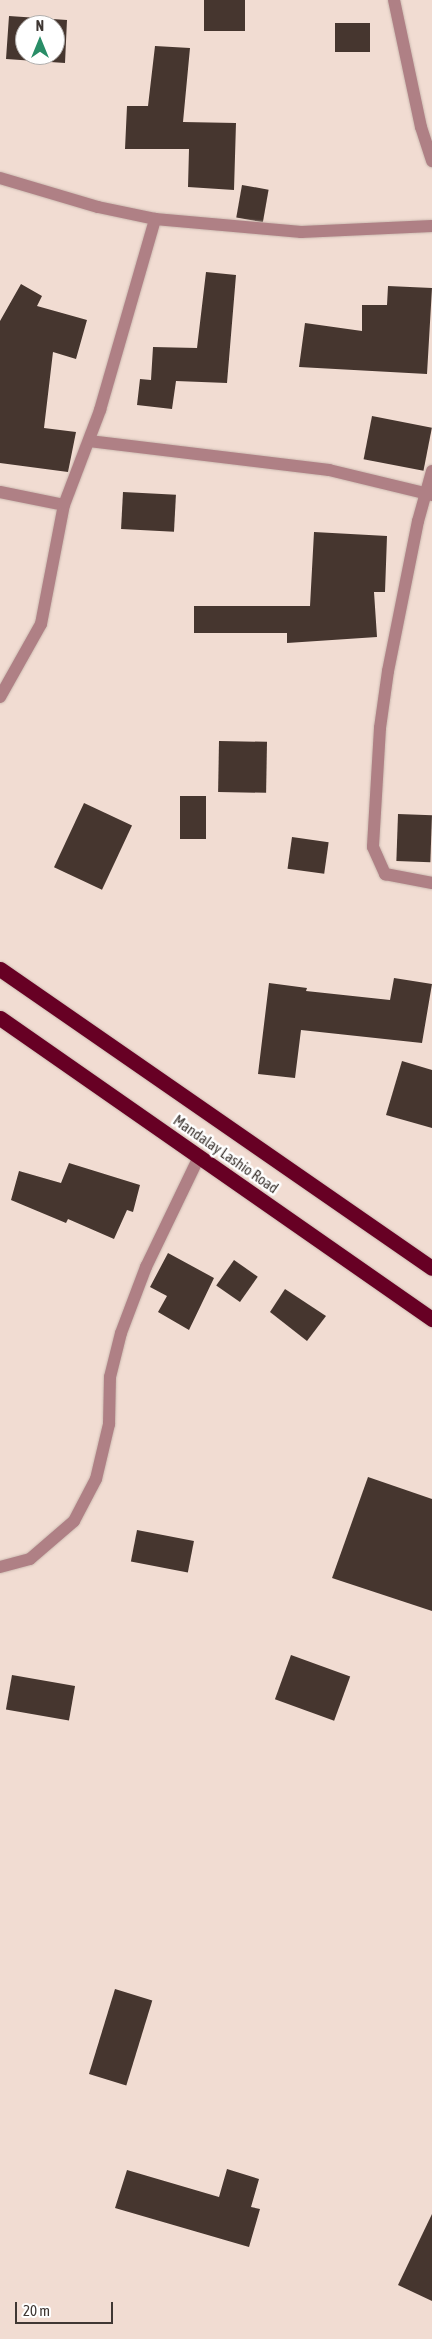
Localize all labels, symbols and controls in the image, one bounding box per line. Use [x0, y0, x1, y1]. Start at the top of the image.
north arrow [15, 15, 65, 65]
text: N [36, 18, 44, 34]
street label: Mandalay Lashio Road [170, 1111, 282, 1197]
scale bar [18, 2292, 115, 2324]
text: 20 m [23, 2302, 50, 2319]

